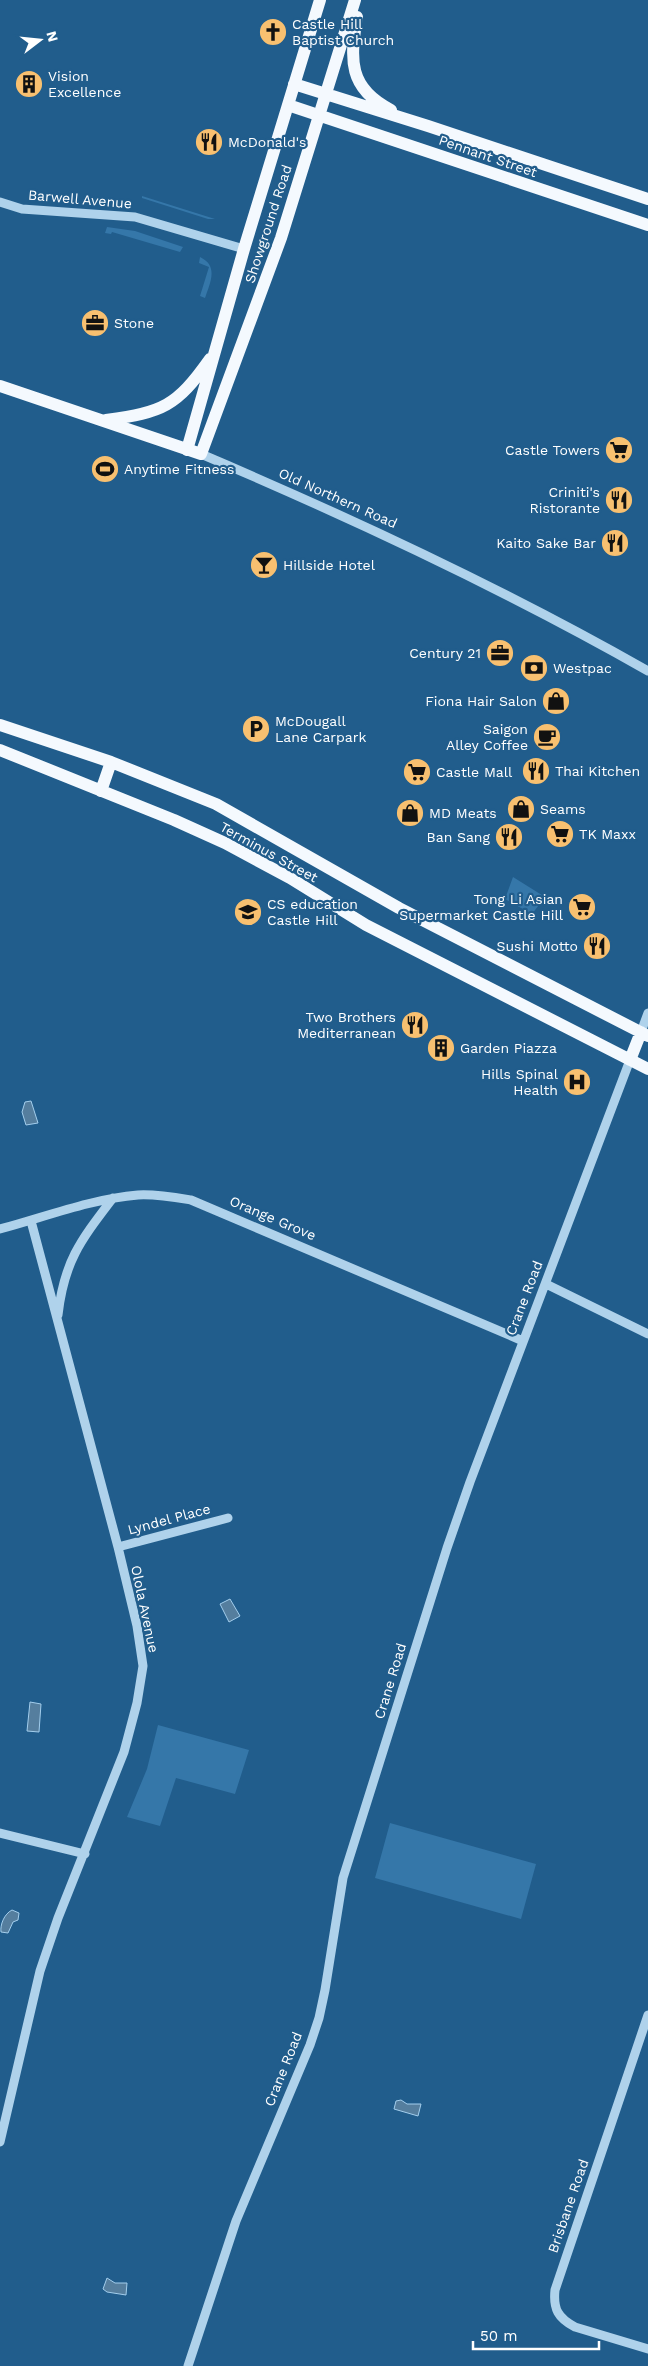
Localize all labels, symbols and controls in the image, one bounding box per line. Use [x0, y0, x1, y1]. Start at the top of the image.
north arrow [15, 15, 65, 65]
place label: Castle Hill Baptist Church [292, 16, 394, 48]
church icon: Castle Hill Baptist Church [258, 17, 288, 47]
text: N [43, 29, 62, 44]
place label: Vision Excellence [48, 68, 121, 100]
building icon: Vision Excellence [14, 69, 44, 99]
restaurant icon: McDonald's [194, 127, 224, 157]
street label: Pennant Street [437, 132, 539, 180]
place label: McDonald's [228, 134, 306, 150]
street label: Showground Road [241, 163, 295, 285]
street label: Barwell Avenue [27, 186, 133, 212]
office icon: Stone [80, 308, 110, 338]
place label: Stone [114, 315, 154, 331]
supermarket icon: Castle Towers [604, 435, 634, 465]
place label: Castle Towers [505, 442, 600, 458]
sports icon: Anytime Fitness [90, 454, 120, 484]
place label: Anytime Fitness [124, 461, 234, 477]
street label: Old Northern Road [276, 465, 400, 531]
place label: Criniti's Ristorante [529, 484, 600, 516]
restaurant icon: Criniti's Ristorante [604, 485, 634, 515]
restaurant icon: Kaito Sake Bar [600, 528, 630, 558]
place label: Kaito Sake Bar [496, 535, 596, 551]
bar icon: Hillside Hotel [249, 550, 279, 580]
place label: Hillside Hotel [283, 557, 376, 573]
office icon: Century 21 [485, 638, 515, 668]
place label: Century 21 [409, 645, 481, 661]
bank icon: Westpac [519, 653, 549, 683]
place label: Westpac [553, 660, 612, 676]
shop icon: Fiona Hair Salon [541, 686, 571, 716]
place label: Fiona Hair Salon [425, 693, 537, 709]
place label: McDougall Lane Carpark [275, 713, 366, 745]
parking icon: McDougall Lane Carpark [241, 714, 271, 744]
place label: Saigon Alley Coffee [446, 721, 528, 753]
cafe icon: Saigon Alley Coffee [532, 722, 562, 752]
restaurant icon: Thai Kitchen [521, 756, 551, 786]
supermarket icon: Castle Mall [402, 757, 432, 787]
place label: Thai Kitchen [555, 763, 640, 779]
place label: Castle Mall [436, 764, 513, 780]
shop icon: Seams [506, 794, 536, 824]
shop icon: MD Meats [395, 798, 425, 828]
place label: Seams [540, 801, 586, 817]
place label: MD Meats [429, 805, 497, 821]
street label: Terminus Street [217, 818, 321, 886]
supermarket icon: TK Maxx [545, 819, 575, 849]
restaurant icon: Ban Sang [494, 822, 524, 852]
place label: TK Maxx [579, 826, 636, 842]
place label: Ban Sang [427, 829, 491, 845]
place label: Tong Li Asian Supermarket Castle Hill [399, 891, 564, 923]
supermarket icon: Tong Li Asian Supermarket Castle Hill [567, 892, 597, 922]
place label: CS education Castle Hill [267, 896, 358, 928]
school or university icon: CS education Castle Hill [233, 897, 263, 927]
restaurant icon: Sushi Motto [582, 931, 612, 961]
place label: Sushi Motto [497, 938, 578, 954]
place label: Two Brothers Mediterranean [297, 1009, 396, 1041]
restaurant icon: Two Brothers Mediterranean [400, 1010, 430, 1040]
building icon: Garden Piazza [426, 1033, 456, 1063]
place label: Garden Piazza [460, 1040, 557, 1056]
place label: Hills Spinal Health [481, 1066, 559, 1098]
hospital icon: Hills Spinal Health [562, 1067, 592, 1097]
street label: Orange Grove [227, 1193, 319, 1243]
street label: Crane Road [502, 1258, 546, 1338]
street label: Lyndel Place [126, 1500, 212, 1538]
street label: Olola Avenue [128, 1564, 162, 1654]
street label: Crane Road [371, 1641, 409, 1721]
street label: Crane Road [261, 2029, 305, 2109]
street label: Brisbane Road [544, 2157, 592, 2255]
scale bar [473, 2318, 599, 2350]
text: 50 m [480, 2327, 517, 2345]

